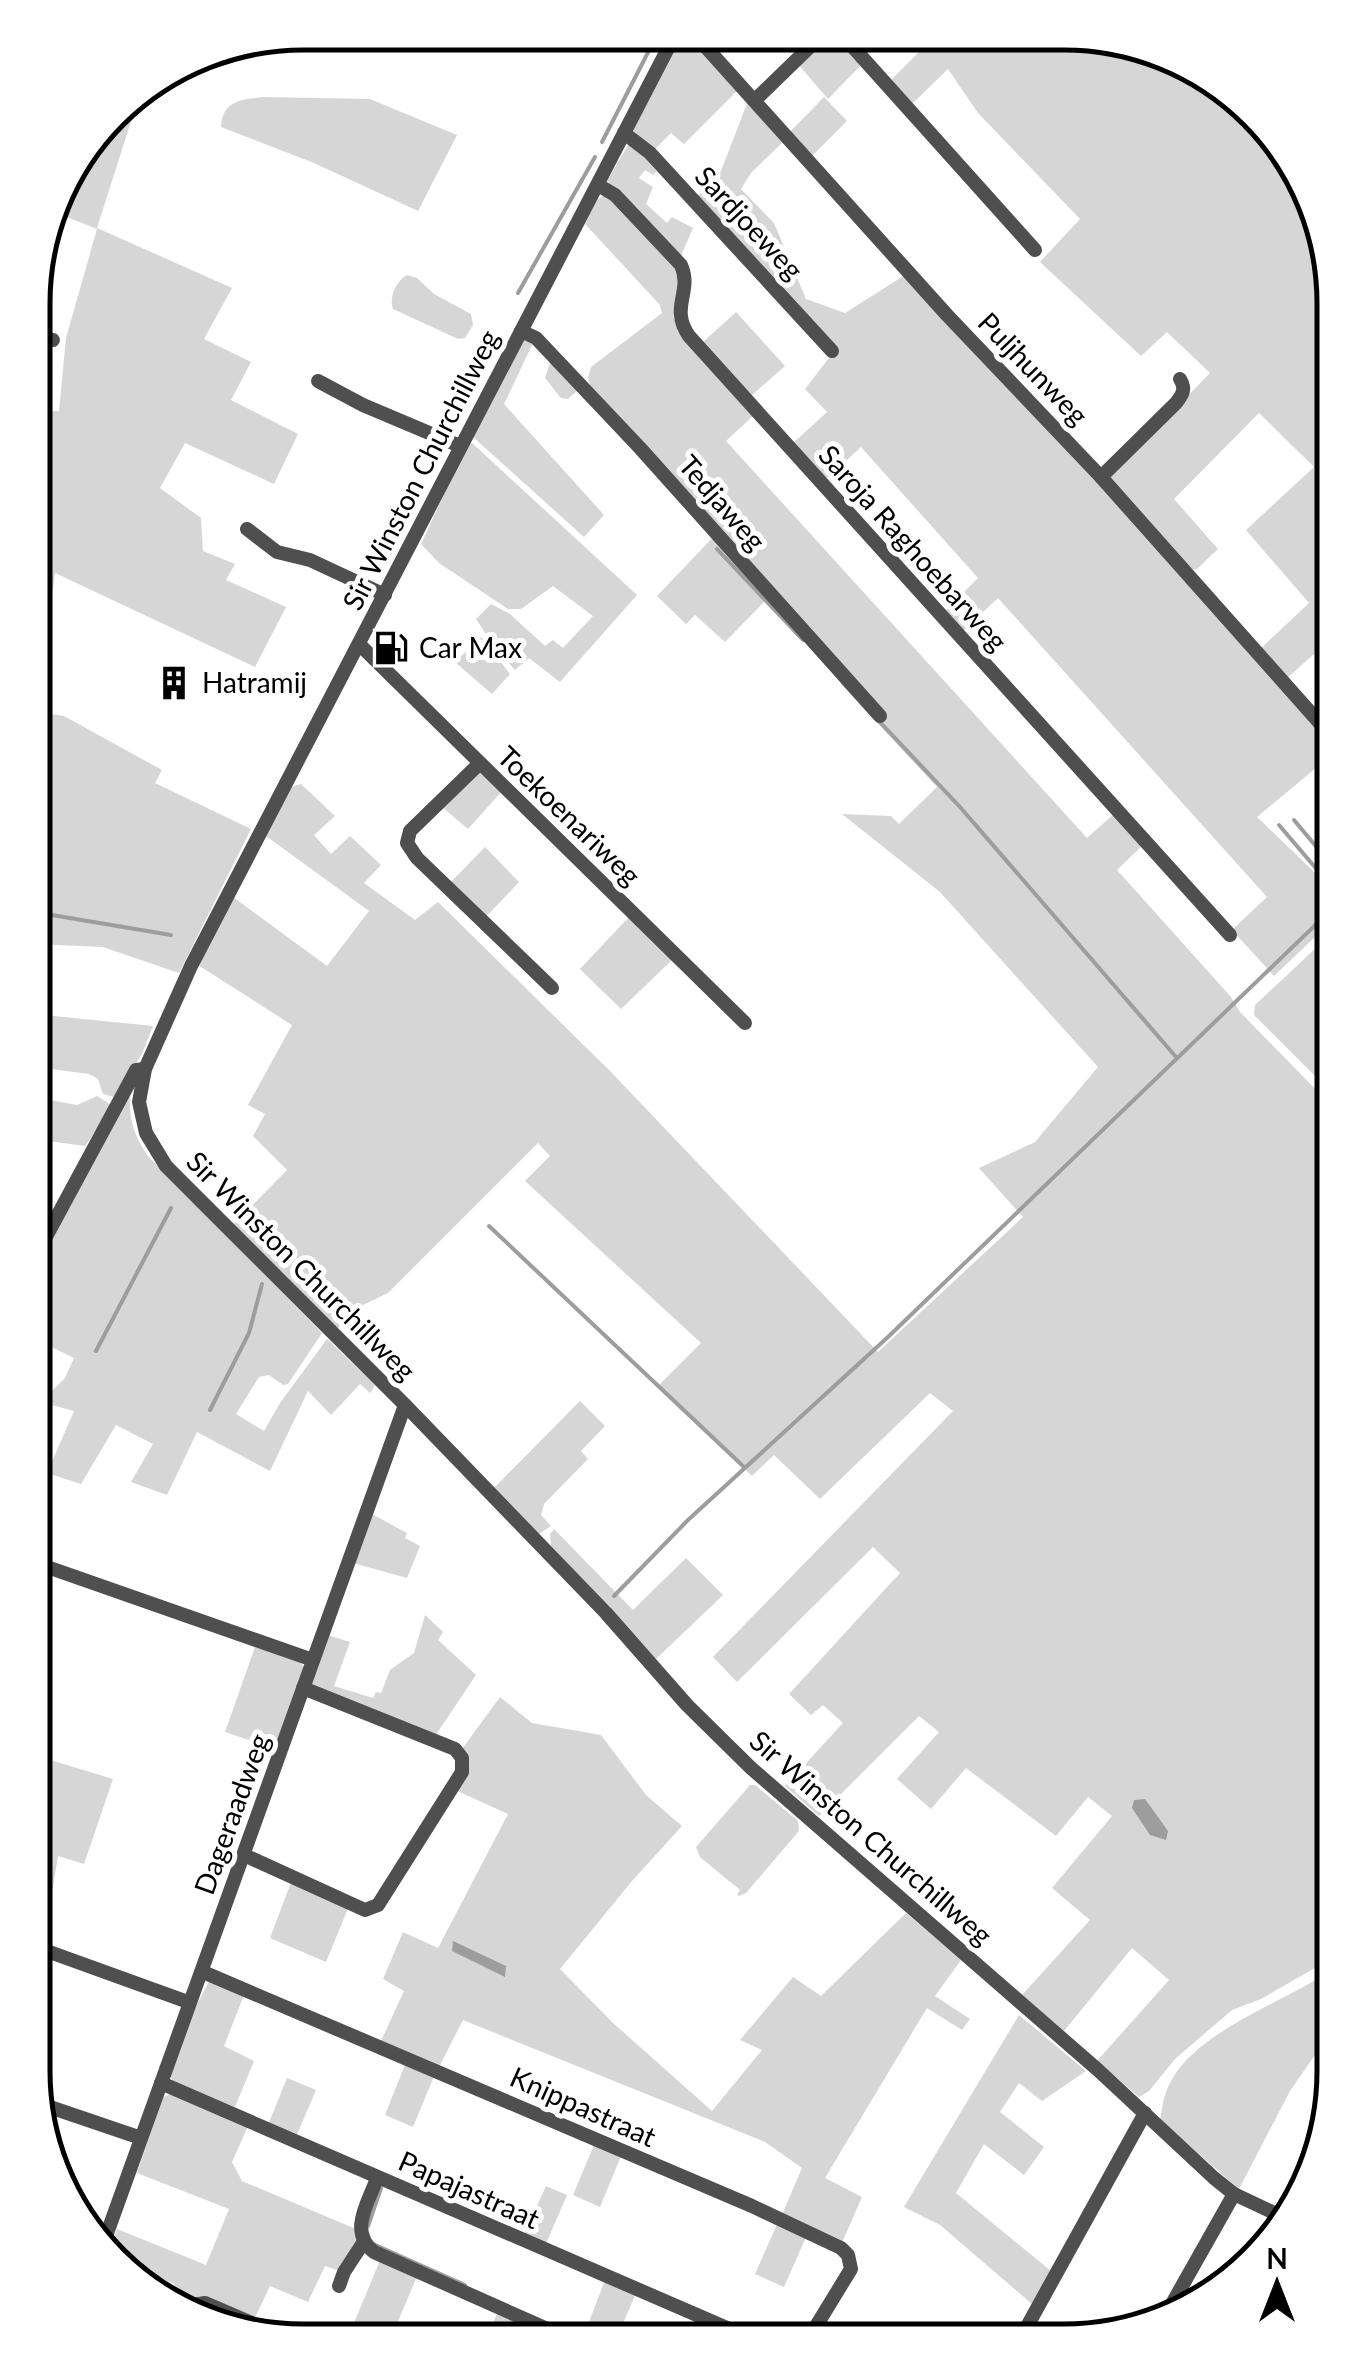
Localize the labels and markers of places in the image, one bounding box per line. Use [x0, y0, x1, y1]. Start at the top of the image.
fuel station icon: Car Max [372, 629, 410, 667]
place label: Car Max [419, 630, 522, 664]
building icon: Hatramij [155, 664, 193, 702]
place label: Hatramij [202, 665, 307, 699]

